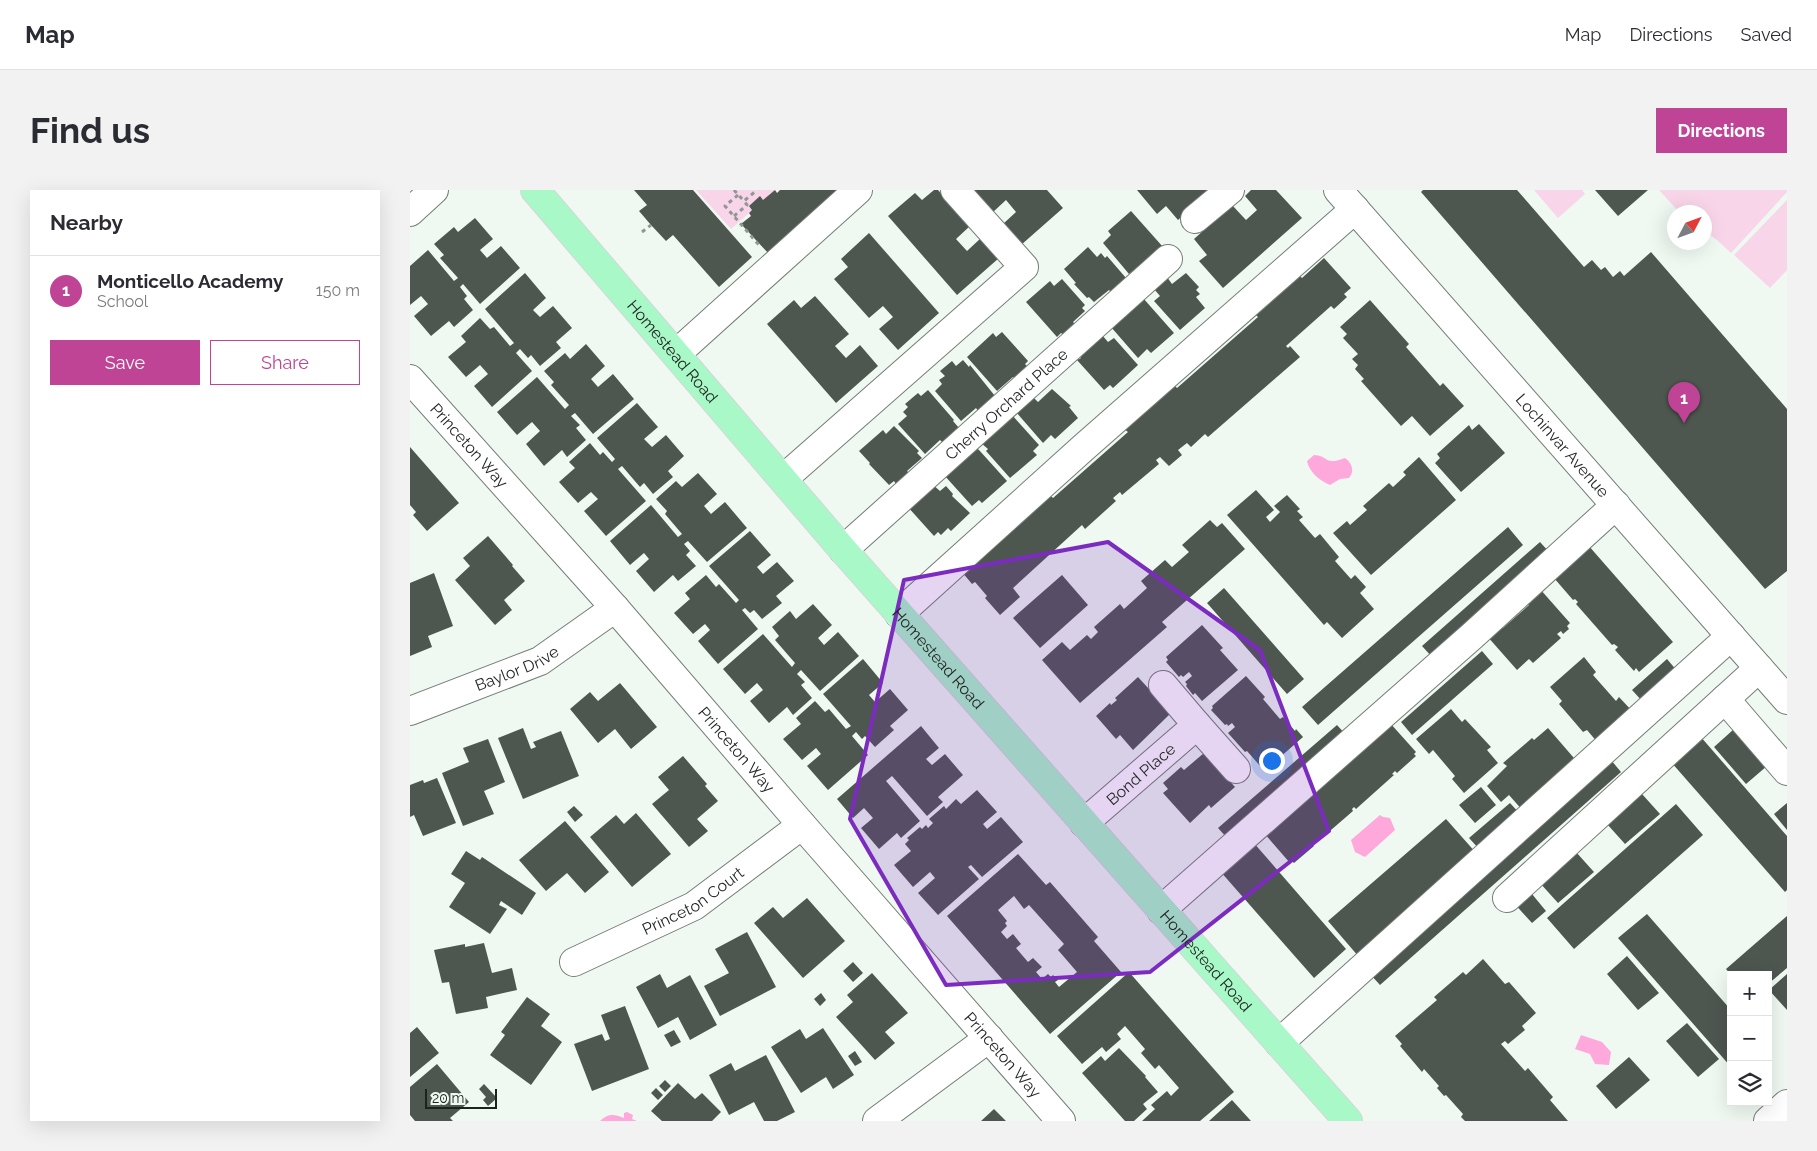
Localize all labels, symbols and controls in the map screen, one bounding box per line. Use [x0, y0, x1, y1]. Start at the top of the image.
text: Map [25, 20, 75, 49]
text: Map [1565, 24, 1601, 45]
text: Directions [1629, 24, 1713, 45]
text: Saved [1741, 24, 1792, 45]
button: Directions [1656, 108, 1787, 153]
text: Find us [30, 110, 150, 151]
north arrow [1667, 205, 1712, 250]
text: Nearby [50, 210, 123, 235]
text: Monticello Academy [97, 270, 284, 292]
text: 1 [62, 281, 70, 300]
text: 150 m [316, 281, 360, 300]
text: School [97, 292, 148, 311]
street label: Homestead Road [624, 296, 722, 406]
button: Save [50, 340, 200, 385]
button: Share [210, 340, 360, 385]
street label: Cherry Orchard Place [941, 344, 1071, 464]
pin: 1 [1668, 382, 1700, 423]
street label: Lochinvar Avenue [1512, 390, 1613, 501]
street label: Princeton Way [427, 399, 512, 492]
street label: Homestead Road [889, 603, 988, 713]
street label: Baylor Drive [472, 641, 562, 695]
street label: Princeton Way [695, 703, 779, 796]
street label: Bond Place [1102, 739, 1179, 809]
your location [1259, 748, 1285, 774]
street label: Princeton Court [639, 862, 748, 938]
street label: Homestead Road [1156, 906, 1256, 1015]
map controls [1727, 971, 1772, 1106]
button: + [1727, 971, 1772, 1016]
street label: Princeton Way [961, 1008, 1046, 1101]
button: − [1727, 1016, 1772, 1061]
button: layers [1727, 1061, 1772, 1106]
scale bar [425, 1086, 498, 1109]
text: 20 m [432, 1090, 464, 1106]

